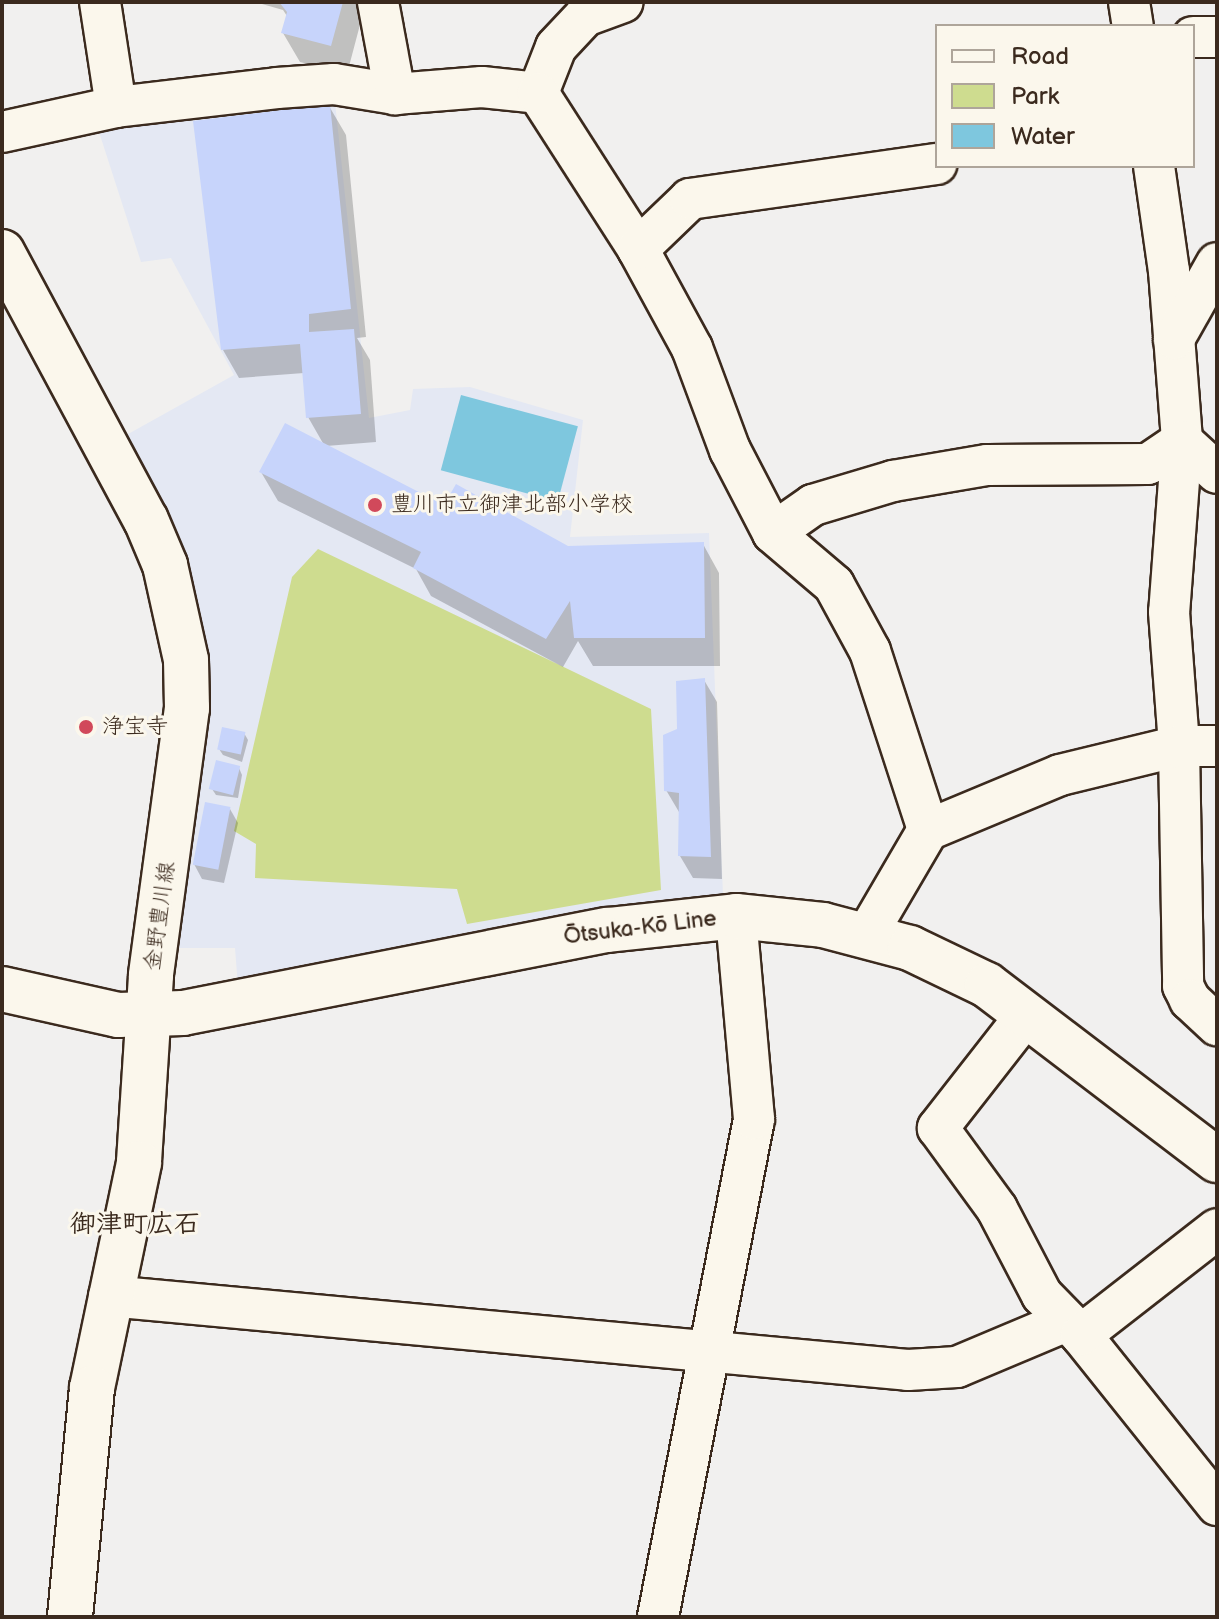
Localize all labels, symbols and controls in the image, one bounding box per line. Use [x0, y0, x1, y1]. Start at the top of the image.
legend [935, 24, 1195, 168]
text: Road [1011, 42, 1069, 71]
text: Park [1011, 82, 1059, 111]
text: Water [1011, 122, 1075, 151]
place label: 豊川市立御津北部小学校 [391, 492, 633, 518]
marker: 豊川市立御津北部小学校 [366, 496, 384, 514]
place label: 浄宝寺 [102, 714, 168, 740]
marker: 浄宝寺 [77, 718, 95, 736]
street label: 金野豊川線 [139, 860, 181, 972]
street label: Ōtsuka-Kō Line [562, 906, 718, 950]
district label: 御津町広石 [70, 1209, 200, 1241]

